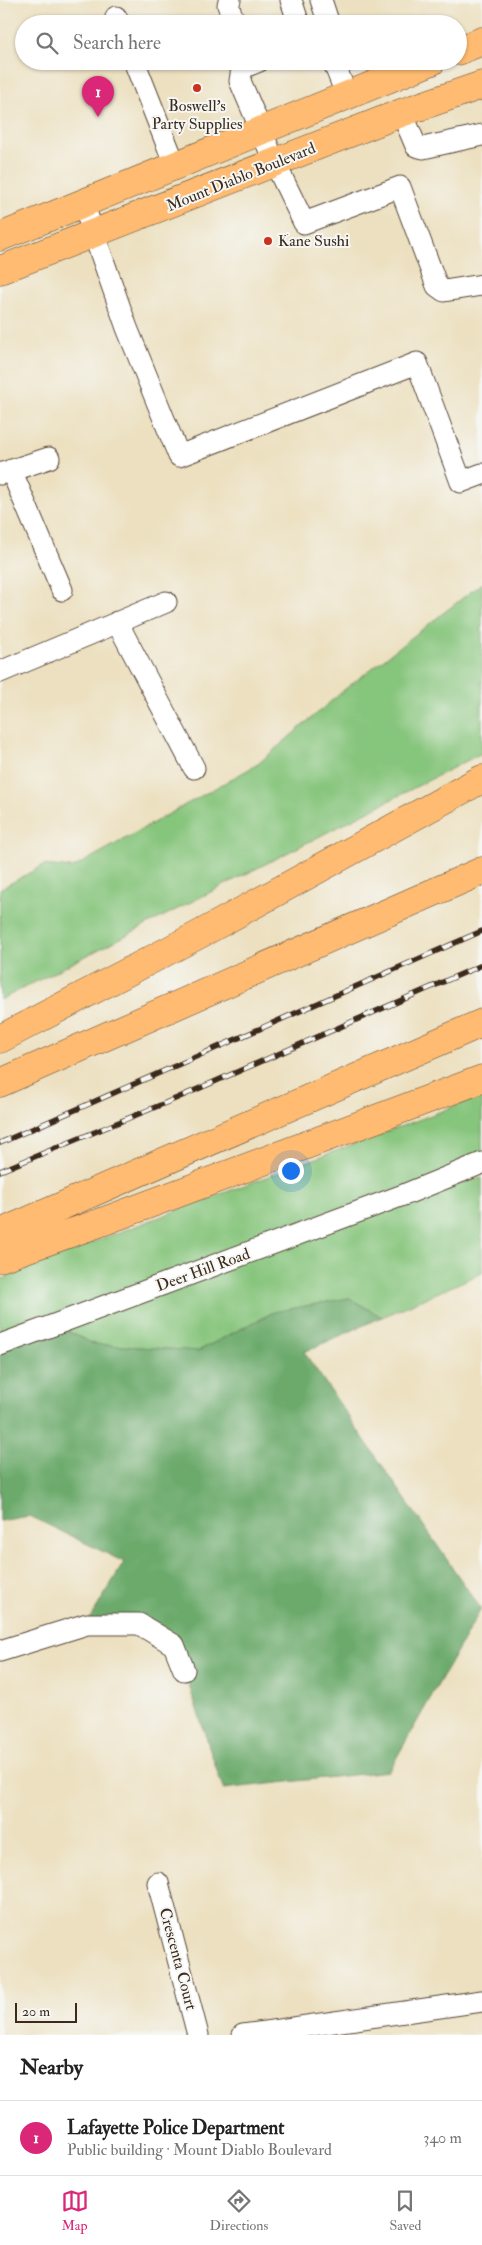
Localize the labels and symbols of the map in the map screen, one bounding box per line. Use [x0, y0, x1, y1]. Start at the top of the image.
pin: 1 [82, 76, 114, 117]
marker: Boswell's Party Supplies [191, 82, 203, 94]
place label: Boswell's Party Supplies [152, 96, 242, 135]
street label: Mount Diablo Boulevard [164, 138, 319, 216]
place label: Kane Sushi [278, 231, 349, 251]
marker: Kane Sushi [262, 235, 274, 247]
your location [278, 1158, 304, 1184]
street label: Deer Hill Road [153, 1244, 253, 1296]
street label: Crescenta Court [155, 1906, 201, 2012]
scale bar [15, 2000, 78, 2023]

